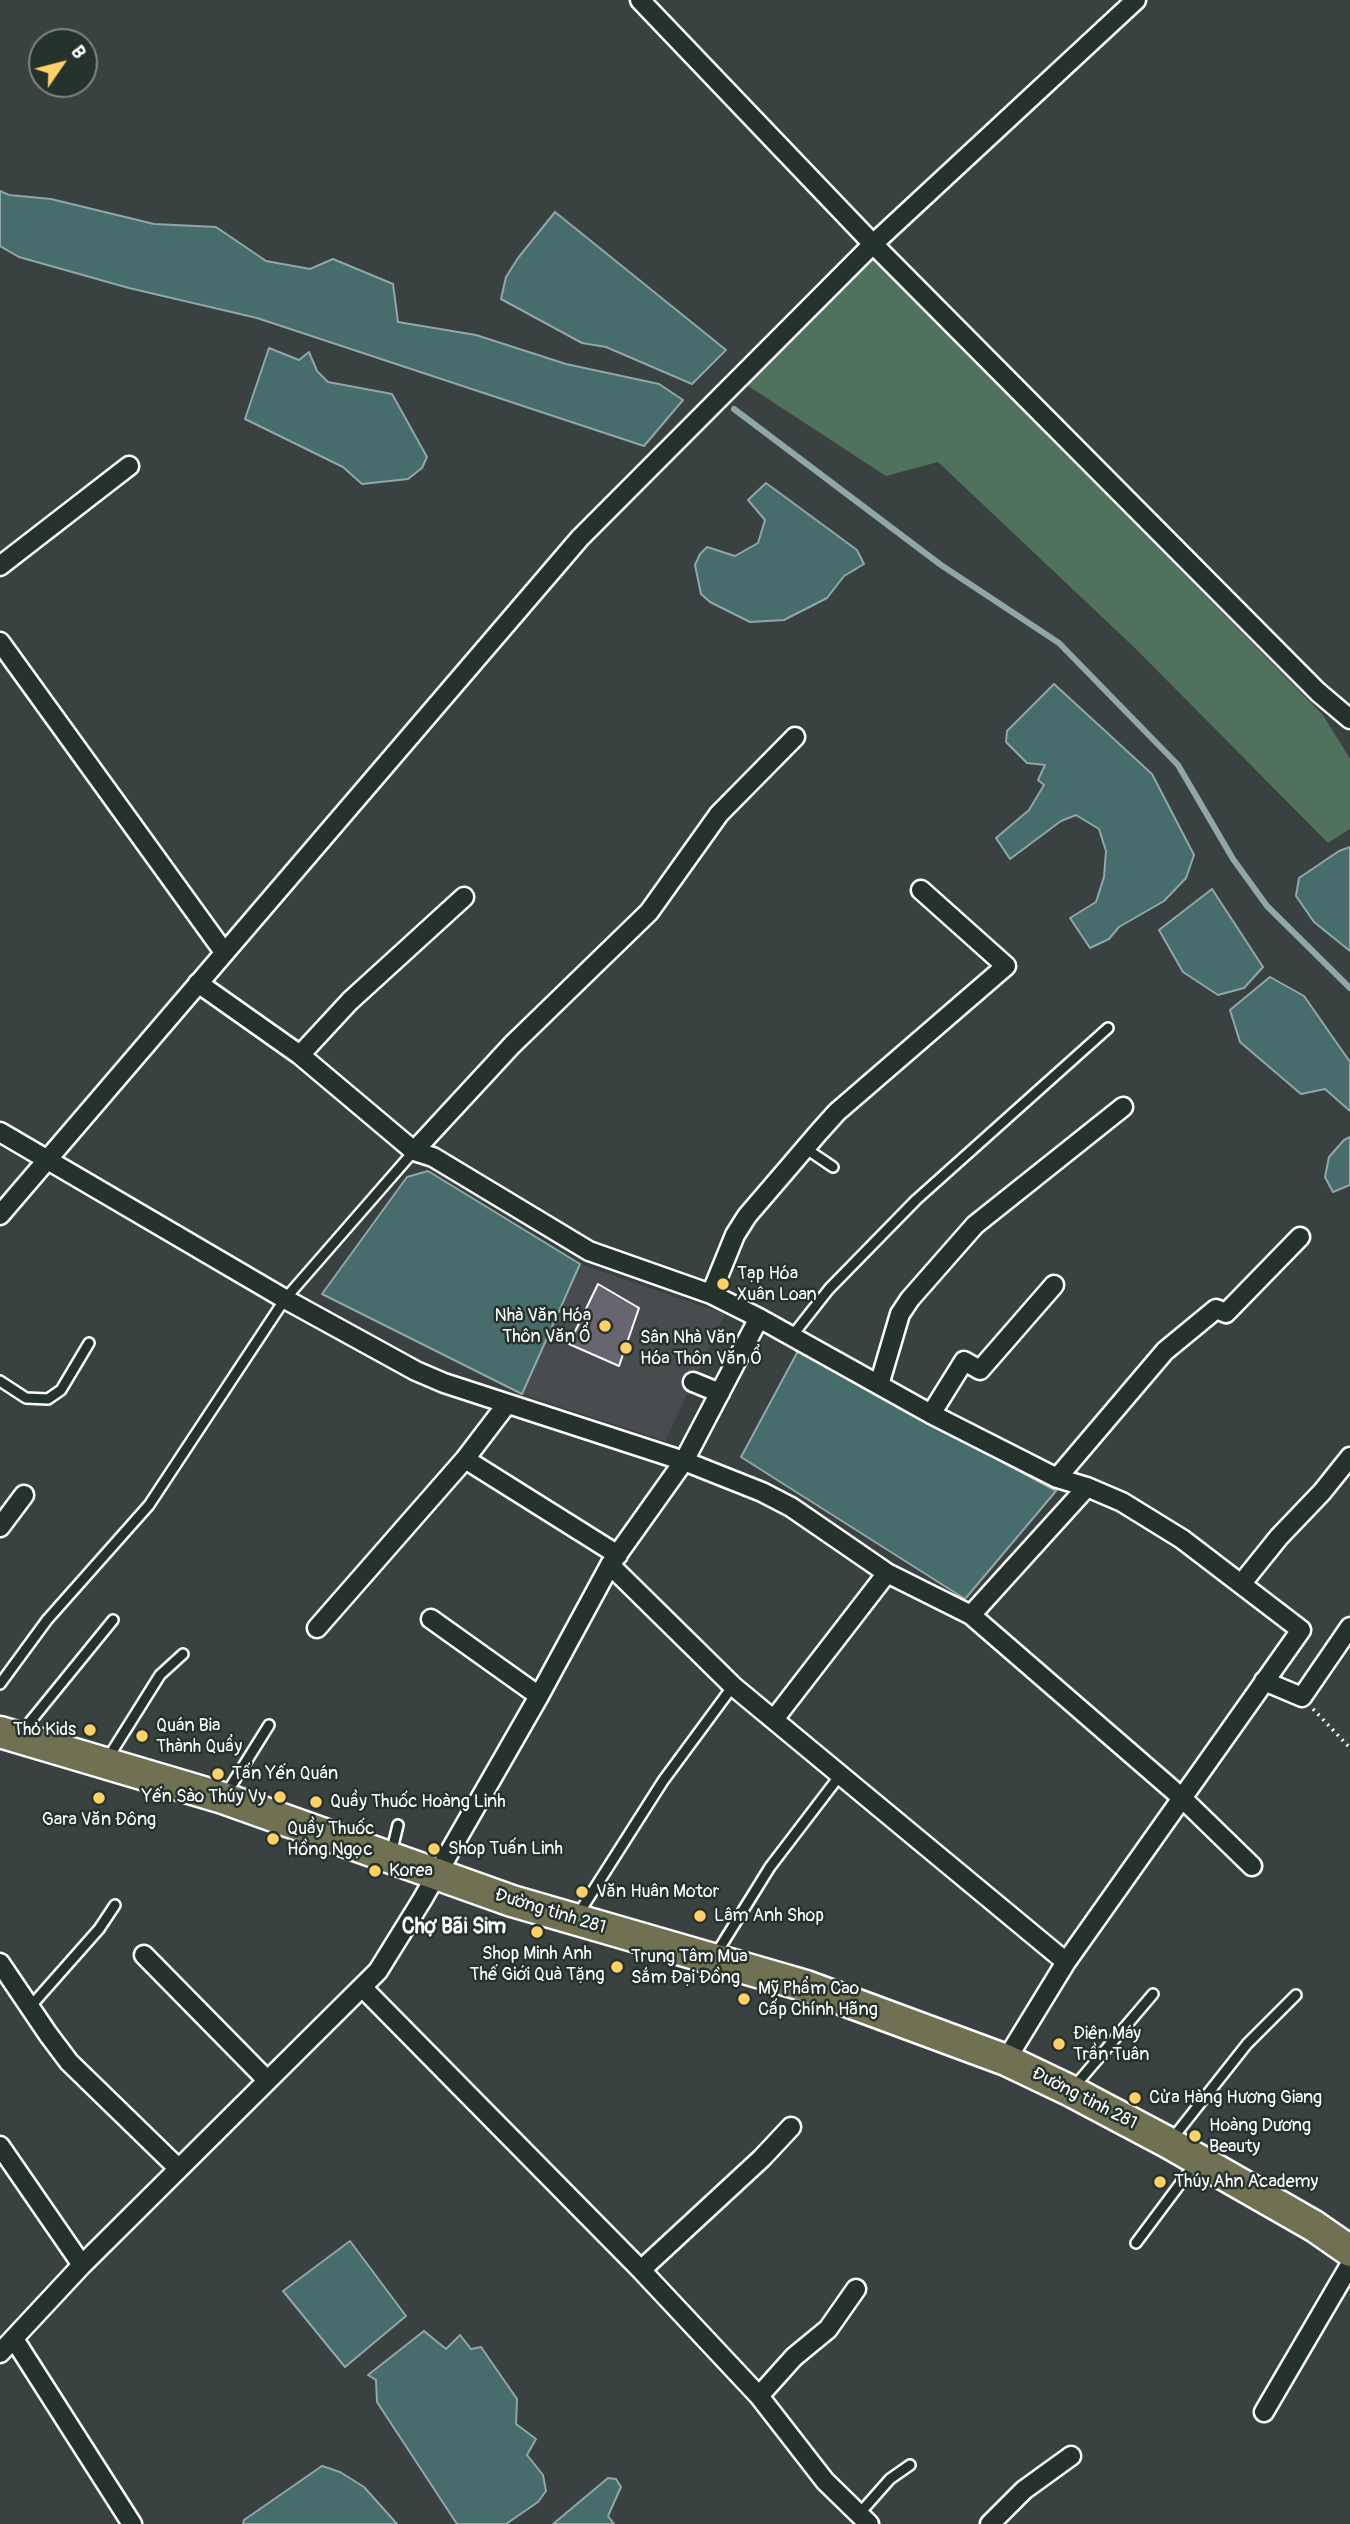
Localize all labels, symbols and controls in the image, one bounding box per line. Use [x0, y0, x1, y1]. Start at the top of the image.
north arrow [28, 28, 98, 98]
text: B [66, 41, 91, 63]
place label: Tạp Hóa Xuân Loan [737, 1263, 817, 1306]
marker: Tạp Hóa Xuân Loan [715, 1276, 731, 1292]
place label: Nhà Văn Hóa Thôn Văn Ổ [494, 1305, 591, 1348]
marker: Nhà Văn Hóa Thôn Văn Ổ [597, 1318, 613, 1334]
place label: Sân Nhà Văn Hóa Thôn Văn Ổ [640, 1327, 762, 1370]
marker: Sân Nhà Văn Hóa Thôn Văn Ổ [618, 1340, 634, 1356]
place label: Quán Bia Thành Quẩy [156, 1715, 242, 1758]
place label: Thỏ Kids [13, 1719, 76, 1741]
marker: Thỏ Kids [82, 1722, 98, 1738]
marker: Quán Bia Thành Quẩy [134, 1728, 150, 1744]
place label: Tấn Yến Quán [232, 1763, 338, 1785]
marker: Tấn Yến Quán [210, 1766, 226, 1782]
place label: Yến Sào Thúy Vy [142, 1786, 266, 1808]
marker: Yến Sào Thúy Vy [272, 1789, 288, 1805]
marker: Gara Văn Đông [91, 1790, 107, 1806]
place label: Quầy Thuốc Hoàng Linh [330, 1791, 506, 1813]
marker: Quầy Thuốc Hoàng Linh [308, 1794, 324, 1810]
place label: Gara Văn Đông [42, 1809, 156, 1831]
place label: Quầy Thuốc Hồng Ngọc [287, 1818, 374, 1860]
marker: Quầy Thuốc Hồng Ngọc [265, 1831, 281, 1847]
place label: Shop Tuấn Linh [448, 1838, 563, 1860]
marker: Shop Tuấn Linh [426, 1841, 442, 1857]
place label: Korea [389, 1860, 433, 1882]
marker: Korea [367, 1863, 383, 1879]
place label: Văn Huân Motor [596, 1881, 719, 1903]
marker: Văn Huân Motor [574, 1884, 590, 1900]
street label: Đường tỉnh 281 [492, 1885, 608, 1939]
place label: Lâm Anh Shop [714, 1905, 824, 1927]
marker: Lâm Anh Shop [692, 1908, 708, 1924]
district label: Chợ Bãi Sim [402, 1915, 506, 1941]
marker: Shop Minh Anh Thế Giới Quà Tặng [529, 1924, 545, 1940]
place label: Shop Minh Anh Thế Giới Quà Tặng [469, 1943, 605, 1986]
place label: Trung Tâm Mua Sắm Đại Đồng [631, 1946, 748, 1988]
marker: Trung Tâm Mua Sắm Đại Đồng [609, 1959, 625, 1975]
place label: Mỹ Phẩm Cao Cấp Chính Hãng [758, 1978, 878, 2021]
marker: Mỹ Phẩm Cao Cấp Chính Hãng [736, 1991, 752, 2007]
place label: Điện Máy Trần Tuân [1073, 2023, 1149, 2066]
marker: Điện Máy Trần Tuân [1051, 2036, 1067, 2052]
street label: Đường tỉnh 281 [1028, 2063, 1140, 2135]
place label: Cửa Hàng Hương Giang [1149, 2087, 1322, 2109]
marker: Cửa Hàng Hương Giang [1127, 2090, 1143, 2106]
place label: Hoàng Dương Beauty [1209, 2115, 1311, 2158]
marker: Hoàng Dương Beauty [1187, 2128, 1203, 2144]
place label: Thúy Ahn Academy [1174, 2171, 1318, 2193]
marker: Thúy Ahn Academy [1152, 2174, 1168, 2190]

